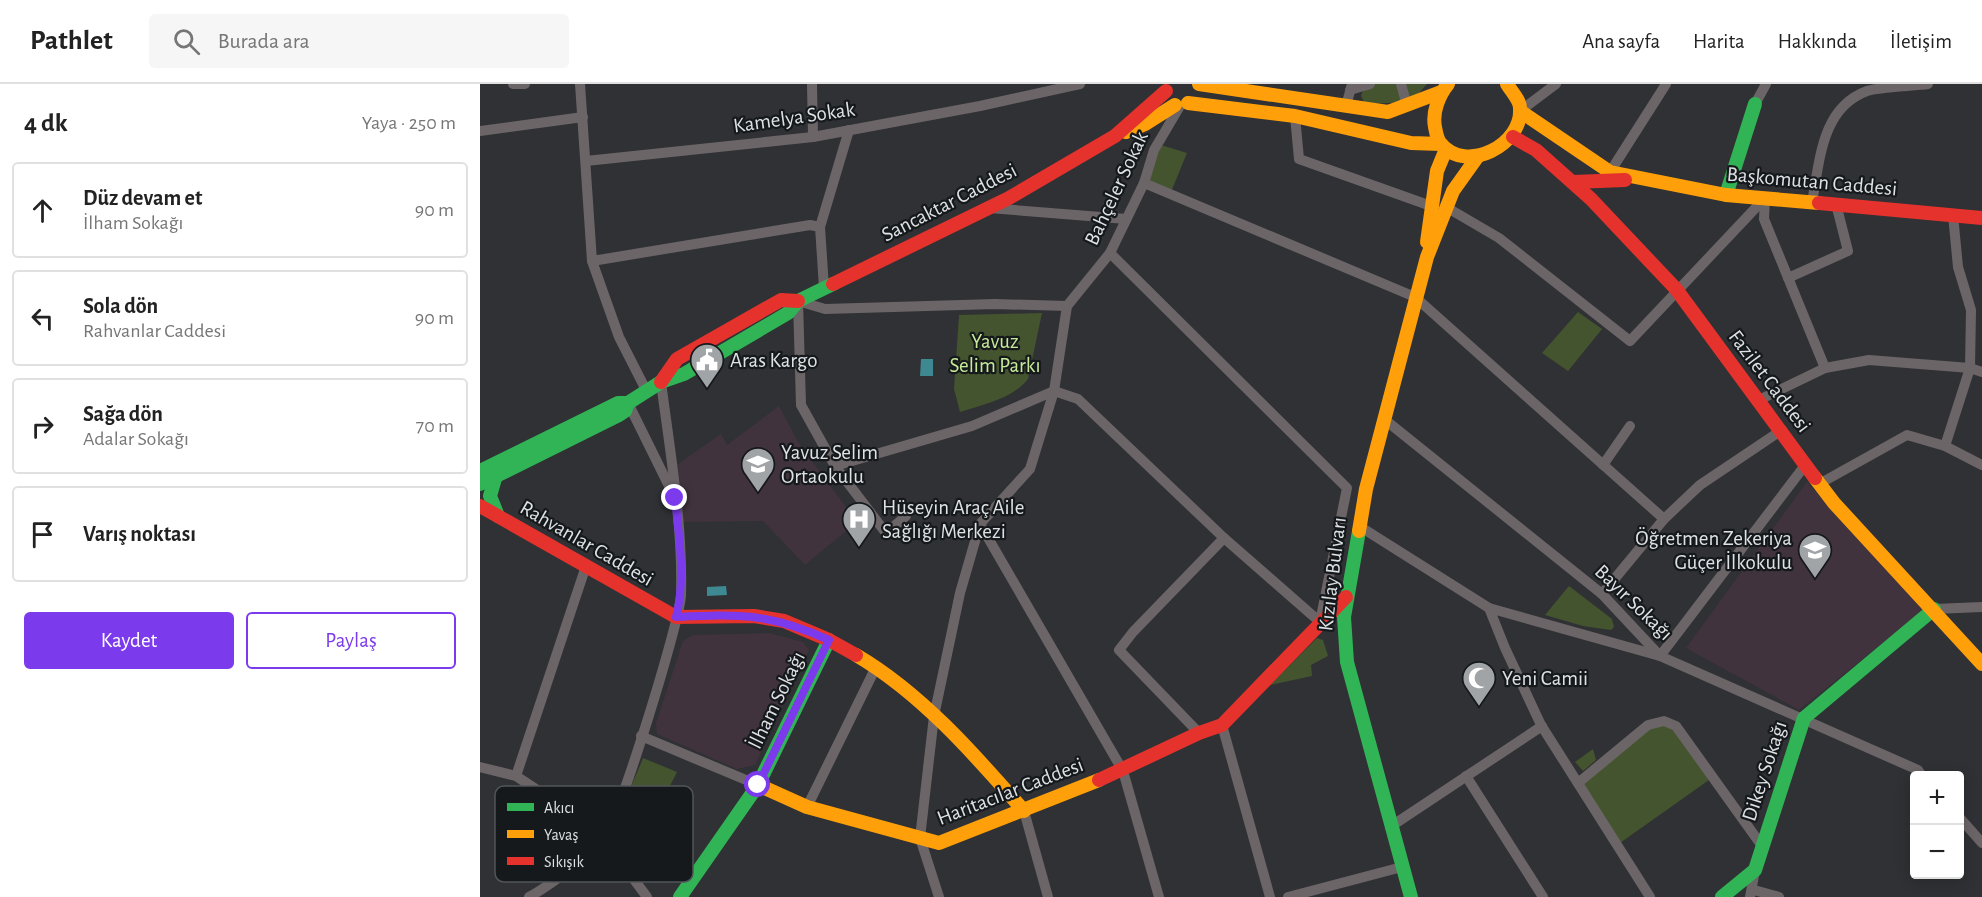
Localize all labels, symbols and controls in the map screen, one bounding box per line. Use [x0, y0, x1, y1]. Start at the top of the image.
search box [149, 14, 569, 68]
icon: search [170, 25, 203, 58]
text: Pathlet [30, 27, 113, 55]
text: Burada ara [218, 30, 310, 52]
text: Ana sayfa [1582, 31, 1660, 52]
text: Harita [1693, 31, 1745, 52]
text: Hakkında [1778, 31, 1857, 52]
text: İletişim [1890, 31, 1952, 52]
street label: Kamelya Sokak [732, 99, 857, 136]
text: 4 dk [24, 110, 68, 136]
text: Yaya · 250 m [362, 113, 456, 133]
street label: Bahçeler Sokak [1081, 128, 1152, 248]
street label: Sancaktar Caddesi [878, 159, 1020, 245]
street label: Başkomutan Caddesi [1726, 164, 1898, 199]
text: Düz devam et [83, 187, 202, 209]
icon: ahead [26, 194, 59, 227]
text: 90 m [415, 200, 454, 220]
text: İlham Sokağı [83, 213, 183, 233]
text: Sola dön [83, 295, 158, 317]
icon: left [26, 302, 59, 335]
text: 90 m [415, 308, 454, 328]
text: Rahvanlar Caddesi [83, 321, 226, 341]
street label: Fazilet Caddesi [1725, 326, 1815, 436]
park label: Yavuz Selim Parkı [949, 331, 1041, 376]
public building icon: Aras Kargo [689, 342, 725, 389]
place label: Aras Kargo [730, 350, 818, 371]
text: Sağa dön [83, 403, 163, 425]
icon: right [26, 410, 59, 443]
text: 70 m [416, 416, 454, 436]
text: Adalar Sokağı [83, 429, 189, 449]
place label: Yavuz Selim Ortaokulu [781, 442, 878, 487]
school or university icon: Yavuz Selim Ortaokulu [740, 446, 776, 493]
route end [661, 484, 687, 510]
street label: Rahvanlar Caddesi [516, 497, 657, 590]
place label: Hüseyin Araç Aile Sağlığı Merkezi [882, 497, 1025, 542]
hospital icon: Hüseyin Araç Aile Sağlığı Merkezi [841, 501, 877, 548]
street label: Kızılay Bulvarı [1315, 516, 1350, 632]
icon: arrive [26, 518, 59, 551]
text: Varış noktası [83, 523, 196, 545]
place label: Öğretmen Zekeriya Güçer İlkokulu [1635, 527, 1792, 573]
school or university icon: Öğretmen Zekeriya Güçer İlkokulu [1797, 532, 1833, 579]
street label: Bayır Sokağı [1591, 560, 1677, 644]
button: Kaydet [24, 612, 234, 669]
button: Paylaş [246, 612, 456, 669]
street label: İlham Sokağı [743, 648, 809, 752]
mosque icon: Yeni Camii [1461, 660, 1497, 707]
place label: Yeni Camii [1502, 668, 1588, 689]
street label: Dikey Sokağı [1738, 718, 1791, 824]
street label: Haritacılar Caddesi [934, 754, 1086, 829]
route start [744, 771, 770, 797]
map controls [1910, 771, 1964, 879]
button: + [1910, 771, 1964, 825]
legend [495, 786, 693, 882]
text: Akıcı [544, 800, 574, 816]
button: − [1910, 825, 1964, 879]
text: Yavaş [544, 827, 579, 843]
text: Sıkışık [544, 854, 584, 870]

